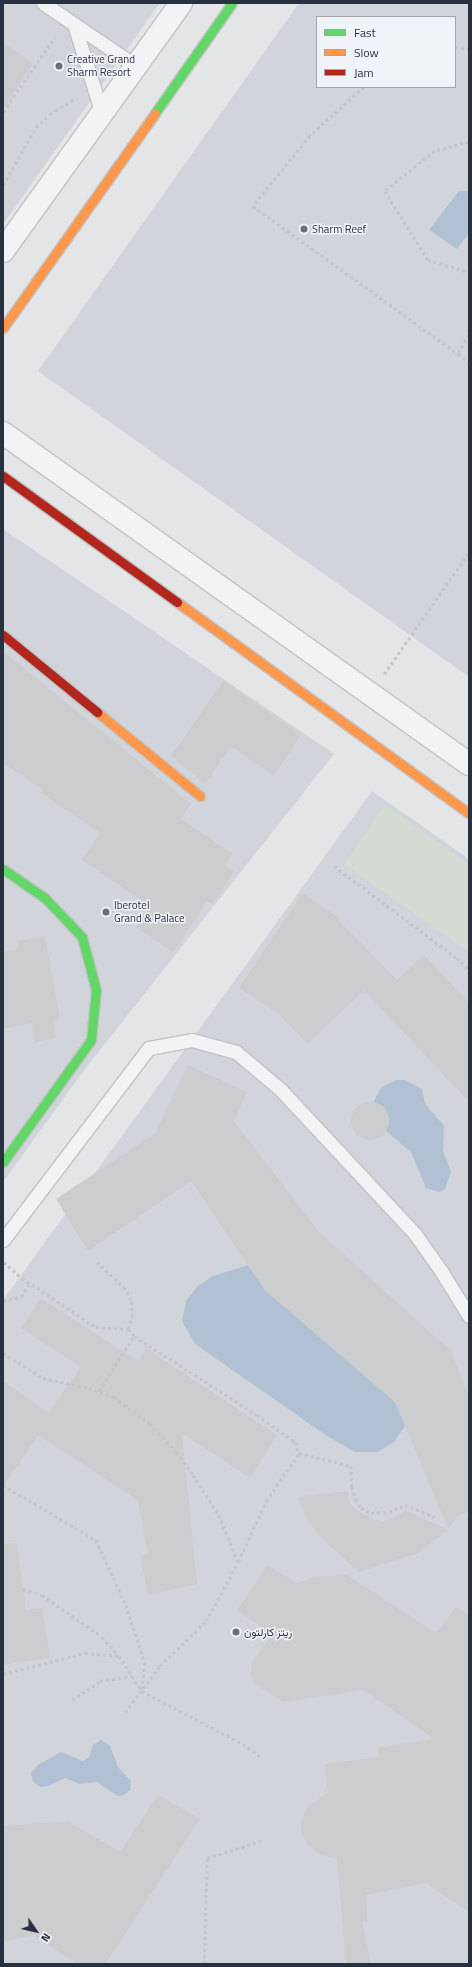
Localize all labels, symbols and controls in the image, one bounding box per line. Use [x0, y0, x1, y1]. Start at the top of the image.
legend [316, 16, 456, 88]
text: Fast [354, 23, 376, 42]
text: Slow [354, 43, 379, 62]
place label: Creative Grand Sharm Resort [67, 53, 135, 79]
marker: Creative Grand Sharm Resort [54, 61, 64, 71]
text: Jam [354, 63, 374, 82]
place label: Sharm Reef [312, 222, 366, 236]
marker: Sharm Reef [299, 224, 309, 234]
place label: Iberotel Grand & Palace [114, 899, 185, 925]
marker: Iberotel Grand & Palace [101, 907, 111, 917]
place label: ريتز كارلتون [244, 1625, 292, 1639]
marker: ريتز كارلتون [231, 1627, 241, 1637]
north arrow [16, 1911, 56, 1951]
text: N [37, 1930, 55, 1945]

